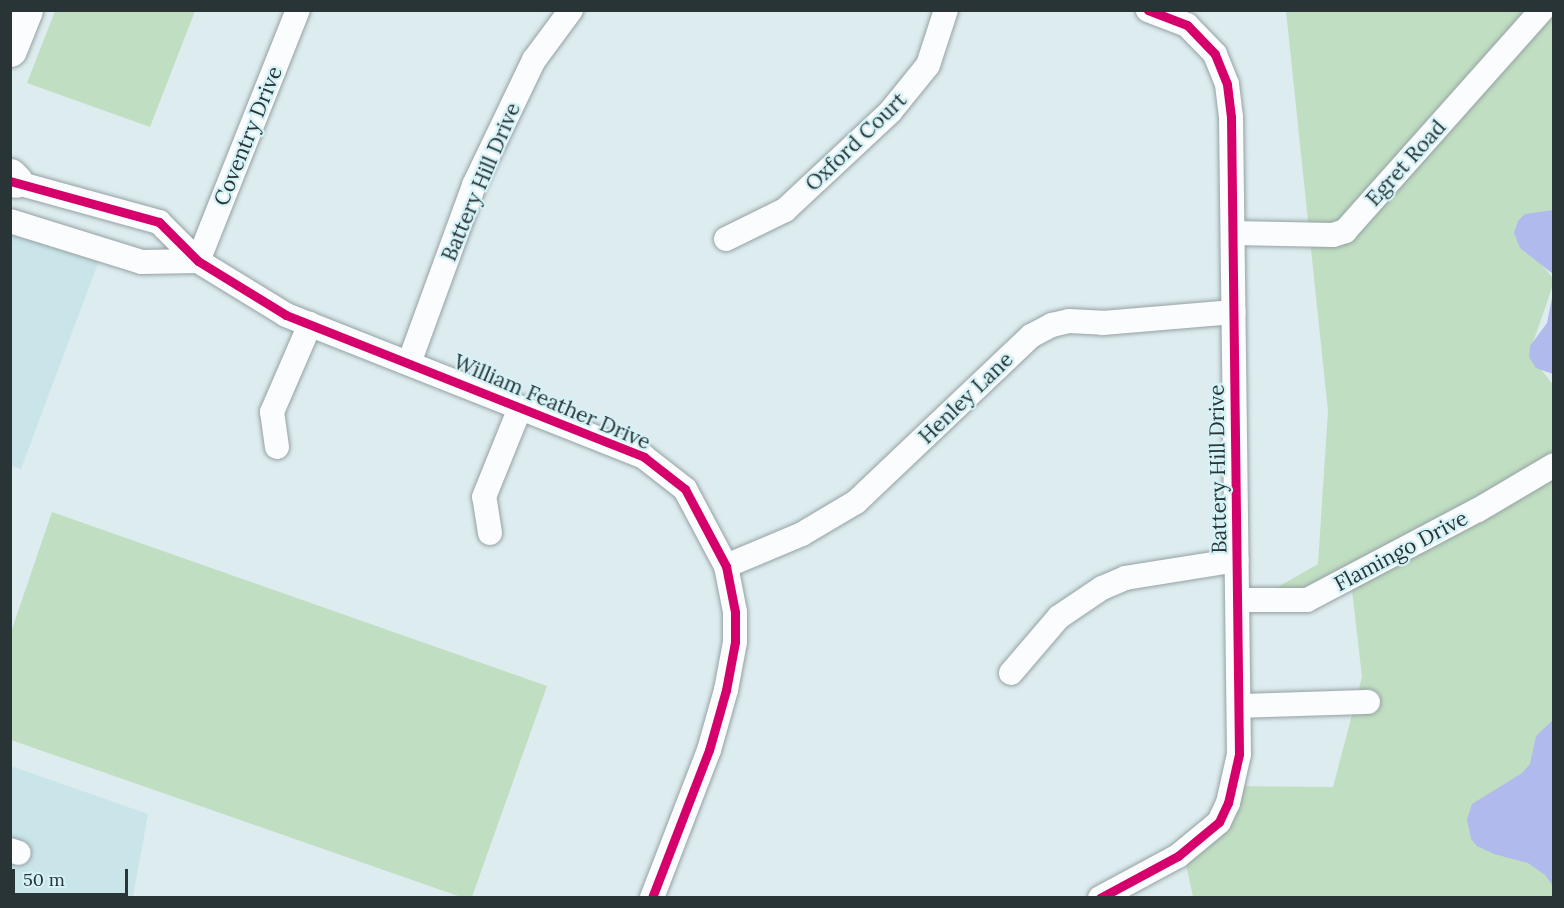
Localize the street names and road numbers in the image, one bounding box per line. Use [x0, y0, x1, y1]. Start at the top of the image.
street label: Coventry Drive [209, 63, 287, 209]
street label: Oxford Court [800, 87, 912, 197]
street label: Battery Hill Drive [436, 99, 526, 265]
street label: Egret Road [1361, 115, 1451, 211]
street label: Henley Lane [914, 347, 1018, 449]
street label: William Feather Drive [450, 349, 654, 455]
street label: Battery Hill Drive [1204, 384, 1232, 554]
street label: Flamingo Drive [1330, 505, 1472, 597]

